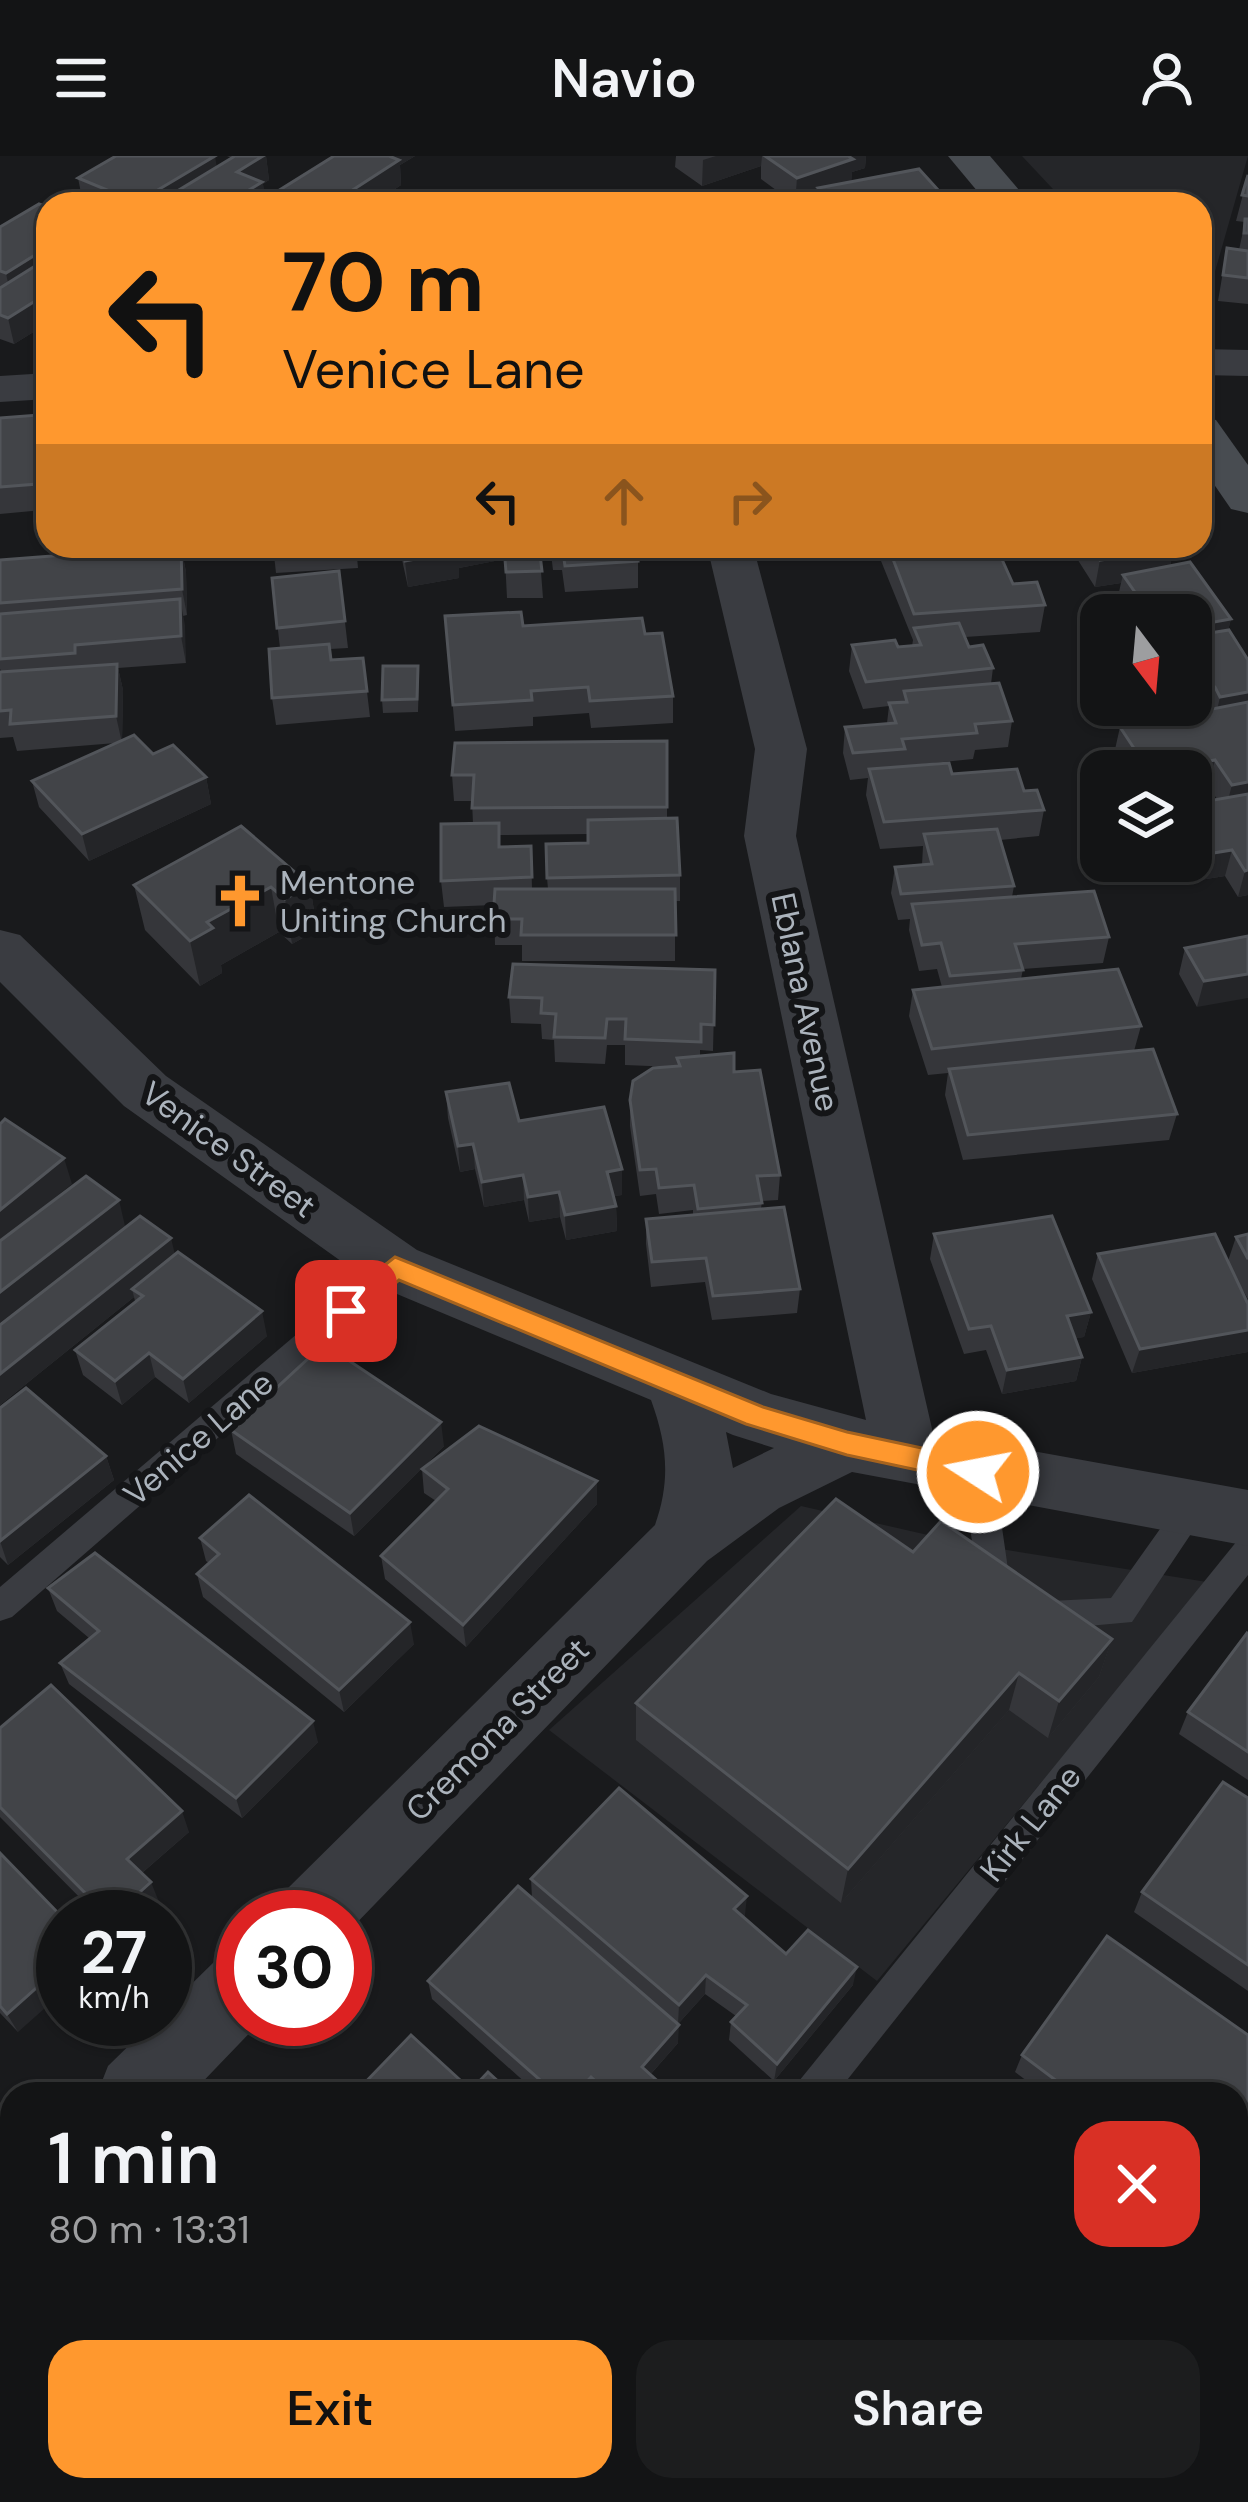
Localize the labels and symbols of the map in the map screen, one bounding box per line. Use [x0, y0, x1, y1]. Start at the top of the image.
north arrow [1080, 594, 1212, 726]
place label: Mentone Uniting Church [280, 861, 506, 942]
church icon: Mentone Uniting Church [211, 872, 269, 930]
street label: Eblana Avenue [761, 889, 850, 1115]
street label: Venice Street [133, 1072, 324, 1227]
pin [295, 1260, 397, 1362]
street label: Venice Lane [114, 1361, 282, 1515]
position arrow [915, 1409, 1041, 1535]
street label: Cremona Street [397, 1629, 598, 1830]
street label: Kirk Lane [970, 1756, 1090, 1890]
speed limit sign: 30 [216, 1890, 372, 2046]

